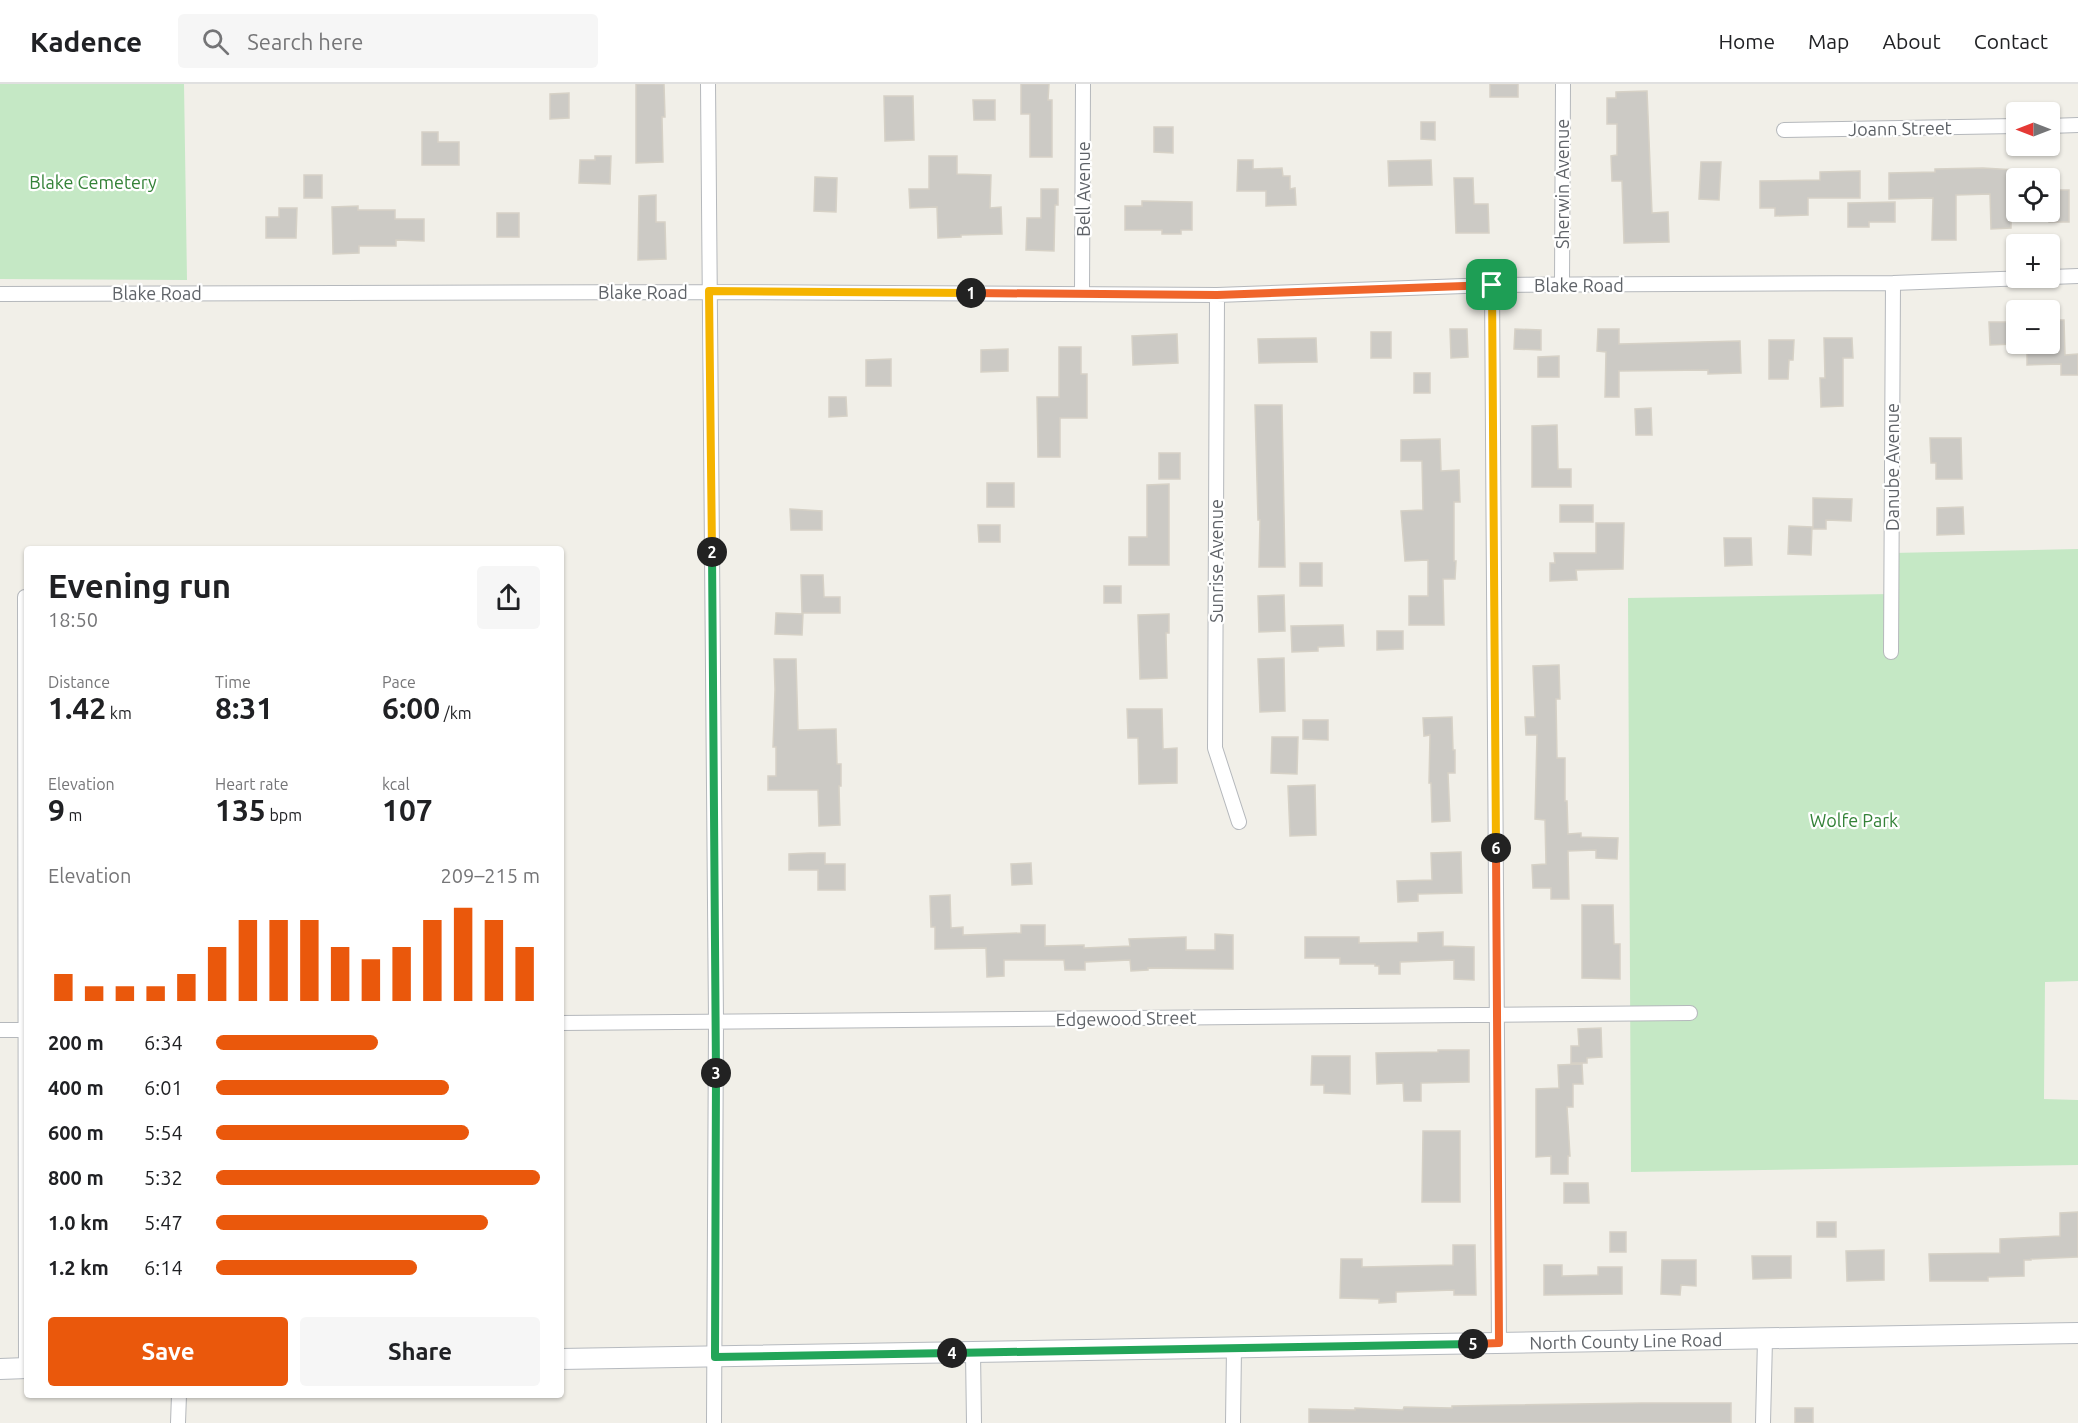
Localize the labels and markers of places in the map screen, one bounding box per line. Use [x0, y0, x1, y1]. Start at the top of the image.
pin [1466, 259, 1517, 310]
pin: 1 [956, 278, 986, 308]
pin: 2 [697, 537, 727, 567]
pin: 6 [1481, 833, 1511, 863]
pin: 3 [701, 1058, 731, 1088]
pin: 5 [1458, 1329, 1488, 1359]
pin: 4 [937, 1338, 967, 1368]

